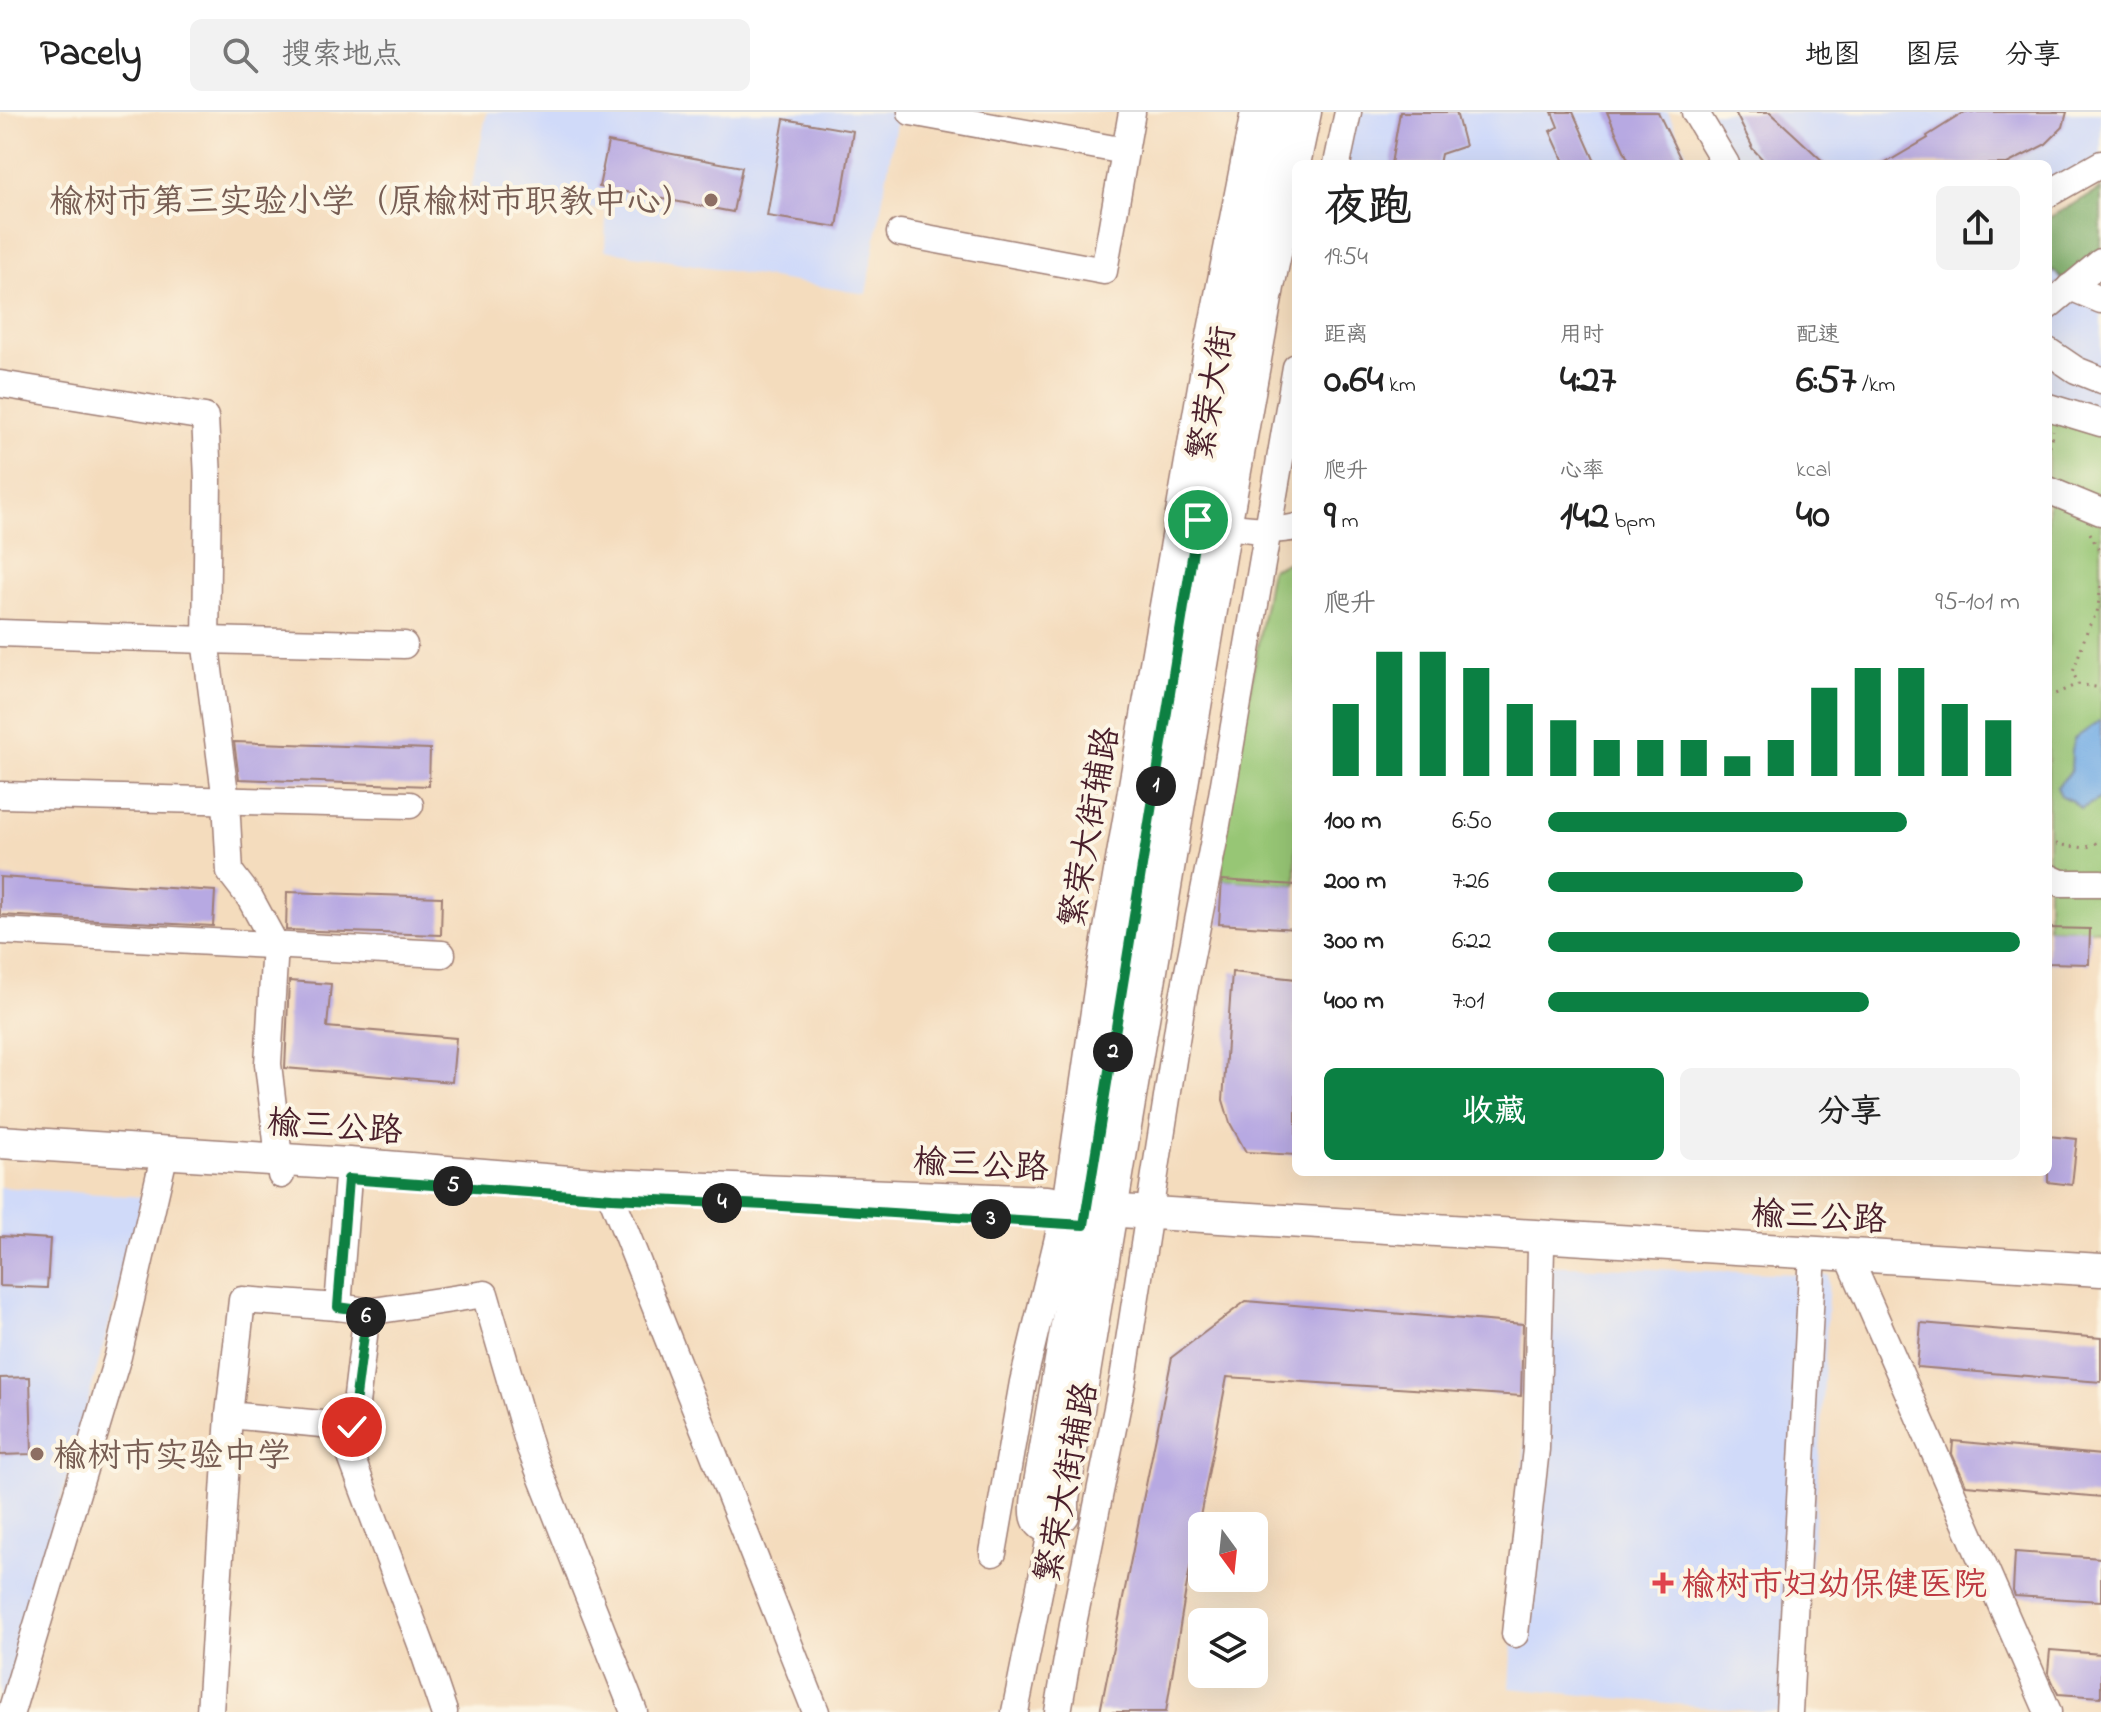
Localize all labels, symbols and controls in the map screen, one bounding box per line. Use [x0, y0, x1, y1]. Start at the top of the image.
search box [190, 19, 750, 91]
text: Pacely [40, 27, 142, 83]
icon: search [218, 33, 262, 77]
text: 搜索地点 [282, 34, 402, 78]
text: 地图 [1805, 36, 1861, 77]
text: 图层 [1905, 36, 1961, 77]
text: 分享 [2005, 36, 2061, 77]
text: 夜跑 [1324, 177, 1412, 241]
place label: 榆树市第三实验小学（原榆树市职教中心） [49, 179, 695, 229]
button: share [1936, 186, 2020, 270]
marker: 榆树市第三实验小学（原榆树市职教中心） [702, 191, 720, 209]
text: 19:54 [1324, 239, 1368, 277]
text: 距离 [1324, 320, 1368, 352]
text: 用时 [1560, 320, 1604, 352]
text: 配速 [1796, 320, 1840, 352]
street label: 繁荣大街 [1178, 322, 1250, 465]
text: 0.64 [1324, 352, 1384, 411]
text: 4:27 [1560, 352, 1616, 411]
text: 6:57 [1796, 352, 1856, 411]
text: km [1384, 370, 1416, 402]
text: /km [1856, 370, 1895, 402]
text: kcal [1796, 455, 1831, 487]
text: 爬升 [1324, 456, 1368, 488]
text: 心率 [1560, 456, 1604, 488]
pin [1164, 486, 1232, 554]
text: 40 [1796, 487, 1830, 546]
text: 9 [1324, 488, 1336, 547]
text: 142 [1560, 488, 1609, 547]
icon: arrive [1176, 498, 1220, 542]
text: m [1336, 506, 1359, 538]
text: bpm [1609, 506, 1655, 538]
text: 95–101 m [1935, 584, 2020, 622]
text: 爬升 [1324, 586, 1376, 624]
street label: 繁荣大街辅路 [1050, 723, 1134, 932]
pin: 1 [1136, 766, 1176, 806]
text: 1 [1153, 770, 1160, 802]
text: 100 m [1324, 803, 1381, 841]
text: 6:50 [1452, 803, 1492, 841]
text: 200 m [1324, 863, 1386, 901]
text: 7:26 [1452, 863, 1489, 901]
text: 300 m [1324, 923, 1384, 961]
text: 6:22 [1452, 923, 1492, 961]
text: 400 m [1324, 983, 1384, 1021]
text: 7:01 [1452, 983, 1484, 1021]
pin: 2 [1093, 1032, 1133, 1072]
text: 2 [1108, 1036, 1118, 1068]
button: 收藏 [1324, 1068, 1664, 1160]
button: 分享 [1680, 1068, 2020, 1160]
street label: 榆三公路 [265, 1099, 404, 1159]
street label: 榆三公路 [912, 1138, 1050, 1196]
pin: 5 [433, 1166, 473, 1206]
text: 5 [447, 1170, 459, 1202]
pin: 4 [702, 1183, 742, 1223]
text: 4 [717, 1187, 727, 1219]
street label: 榆三公路 [1750, 1190, 1888, 1248]
pin: 3 [971, 1199, 1011, 1239]
text: 3 [986, 1203, 996, 1235]
pin: 6 [346, 1297, 386, 1337]
text: 6 [361, 1301, 371, 1333]
street label: 繁荣大街辅路 [1025, 1378, 1113, 1588]
pin [318, 1393, 386, 1461]
icon: check [330, 1405, 374, 1449]
place label: 榆树市实验中学 [53, 1433, 291, 1483]
marker: 榆树市实验中学 [28, 1445, 46, 1463]
north arrow [1188, 1512, 1268, 1592]
map controls [1188, 1512, 1268, 1688]
place label: 榆树市妇幼保健医院 [1681, 1562, 1987, 1612]
marker: 榆树市妇幼保健医院 [1652, 1572, 1674, 1594]
button: layers [1188, 1608, 1268, 1688]

